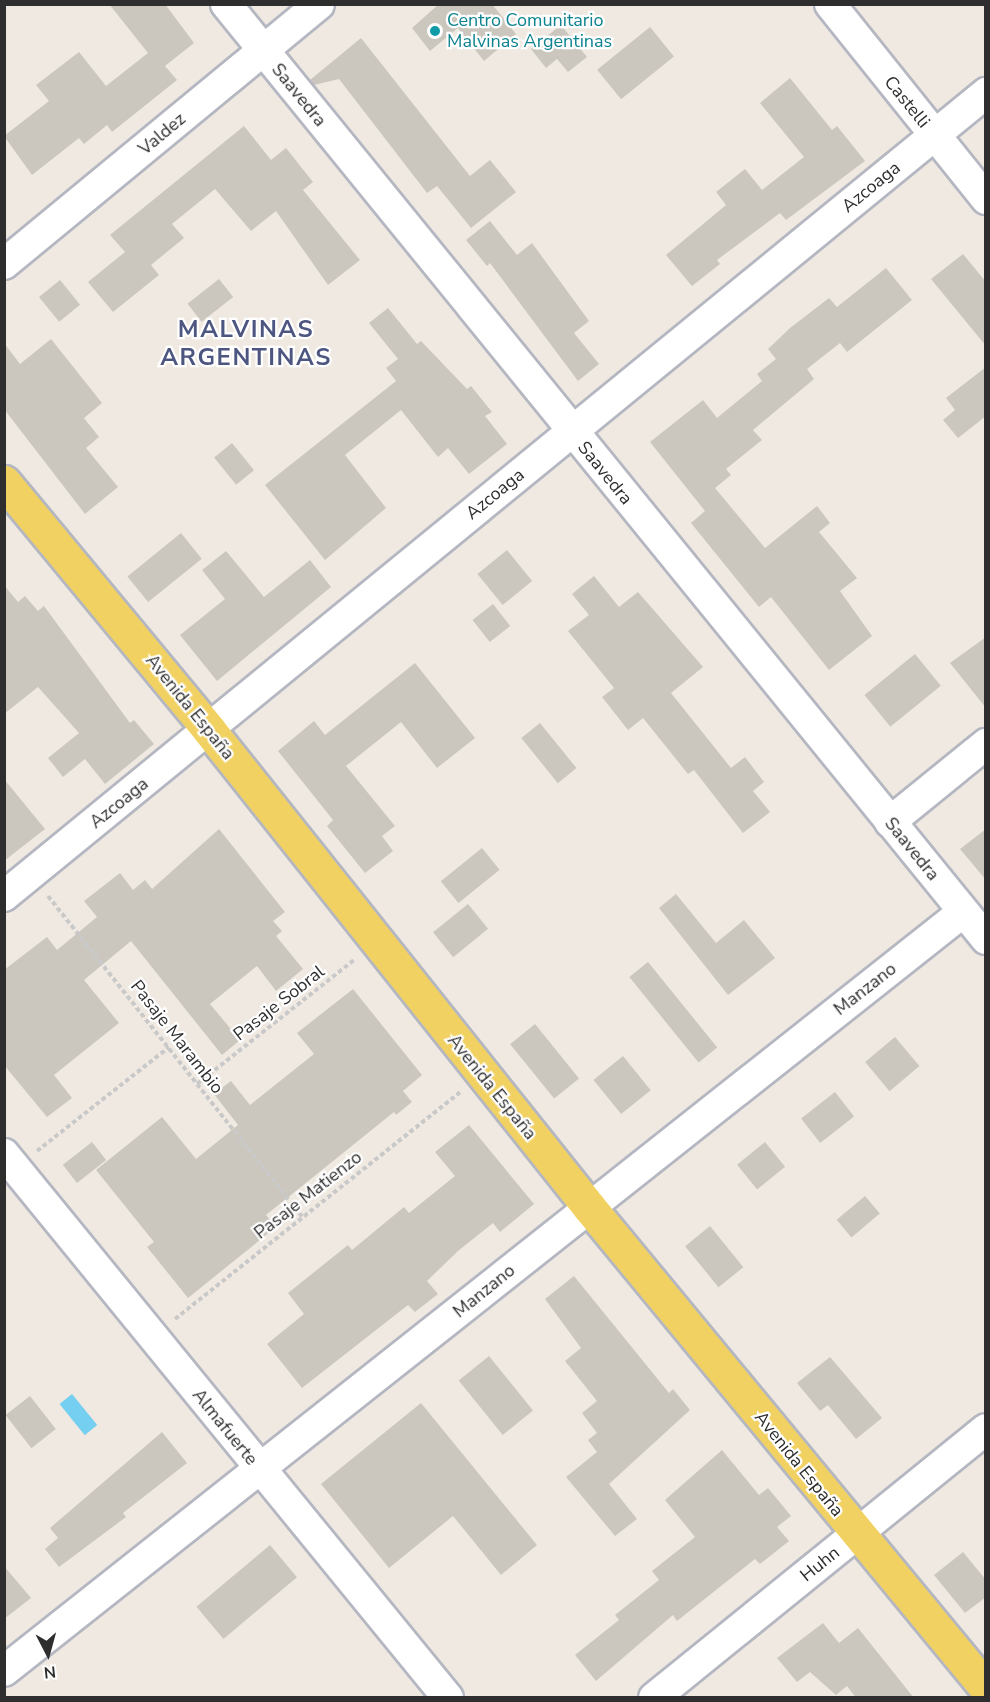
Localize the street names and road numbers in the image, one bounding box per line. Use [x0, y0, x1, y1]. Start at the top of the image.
street label: Saavedra [267, 59, 331, 131]
street label: Castelli [880, 72, 934, 132]
street label: Valdez [134, 108, 190, 160]
street label: Azcoaga [837, 157, 905, 217]
street label: Saavedra [573, 437, 637, 509]
street label: Azcoaga [461, 464, 529, 524]
street label: Avenida España [141, 650, 239, 764]
street label: Azcoaga [85, 773, 153, 833]
street label: Saavedra [880, 813, 944, 885]
street label: Manzano [830, 958, 900, 1020]
street label: Pasaje Sobral [229, 961, 329, 1045]
street label: Pasaje Marambio [126, 976, 228, 1098]
street label: Avenida España [443, 1030, 541, 1144]
street label: Pasaje Matienzo [250, 1146, 366, 1244]
street label: Manzano [449, 1260, 519, 1322]
street label: Almafuerte [188, 1385, 262, 1469]
street label: Avenida España [750, 1407, 848, 1521]
street label: Huhn [796, 1542, 844, 1586]

